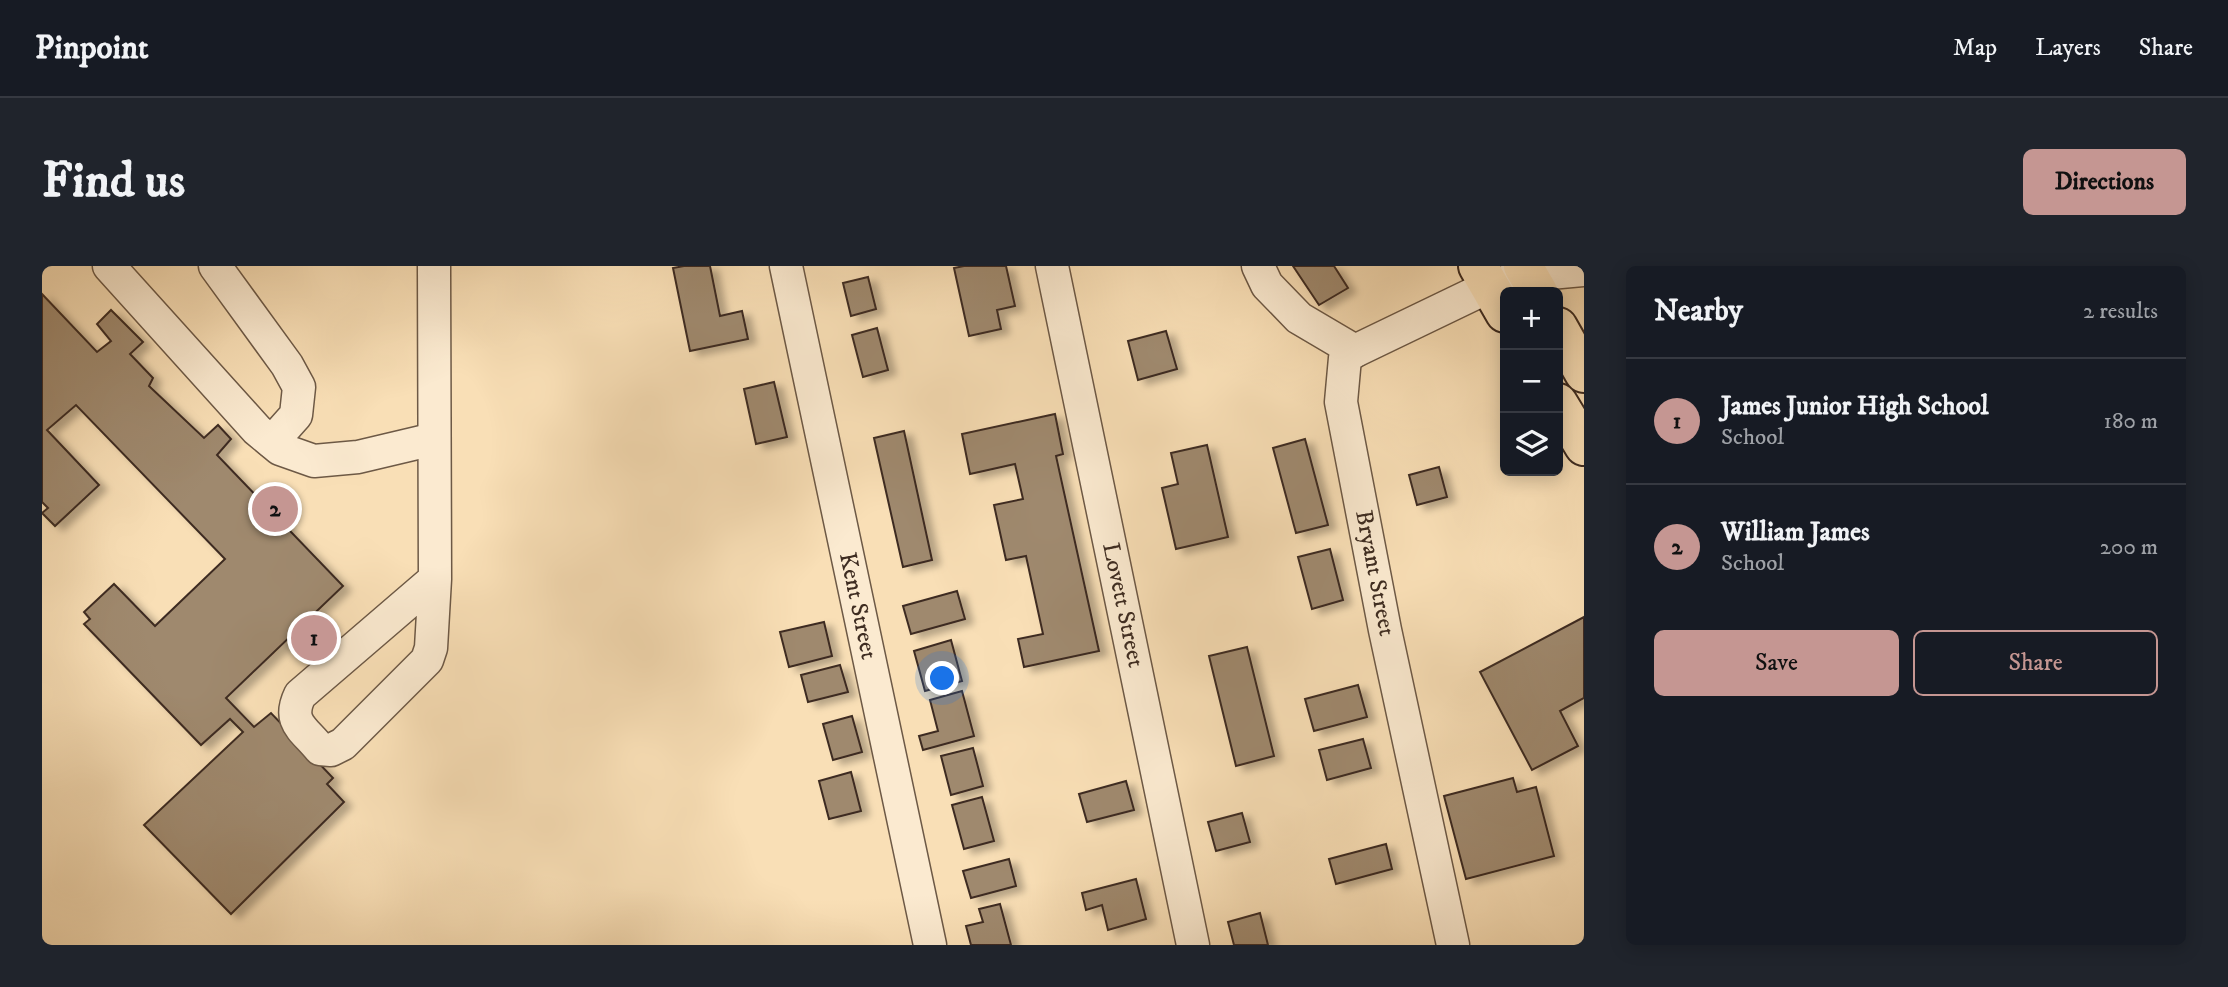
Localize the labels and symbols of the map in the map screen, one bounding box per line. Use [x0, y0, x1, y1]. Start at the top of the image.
pin: 2 [252, 483, 298, 535]
street label: Bryant Street [1348, 508, 1402, 639]
street label: Lovett Street [1095, 540, 1151, 670]
street label: Kent Street [832, 550, 884, 663]
pin: 1 [291, 612, 337, 664]
your location [925, 661, 959, 695]

